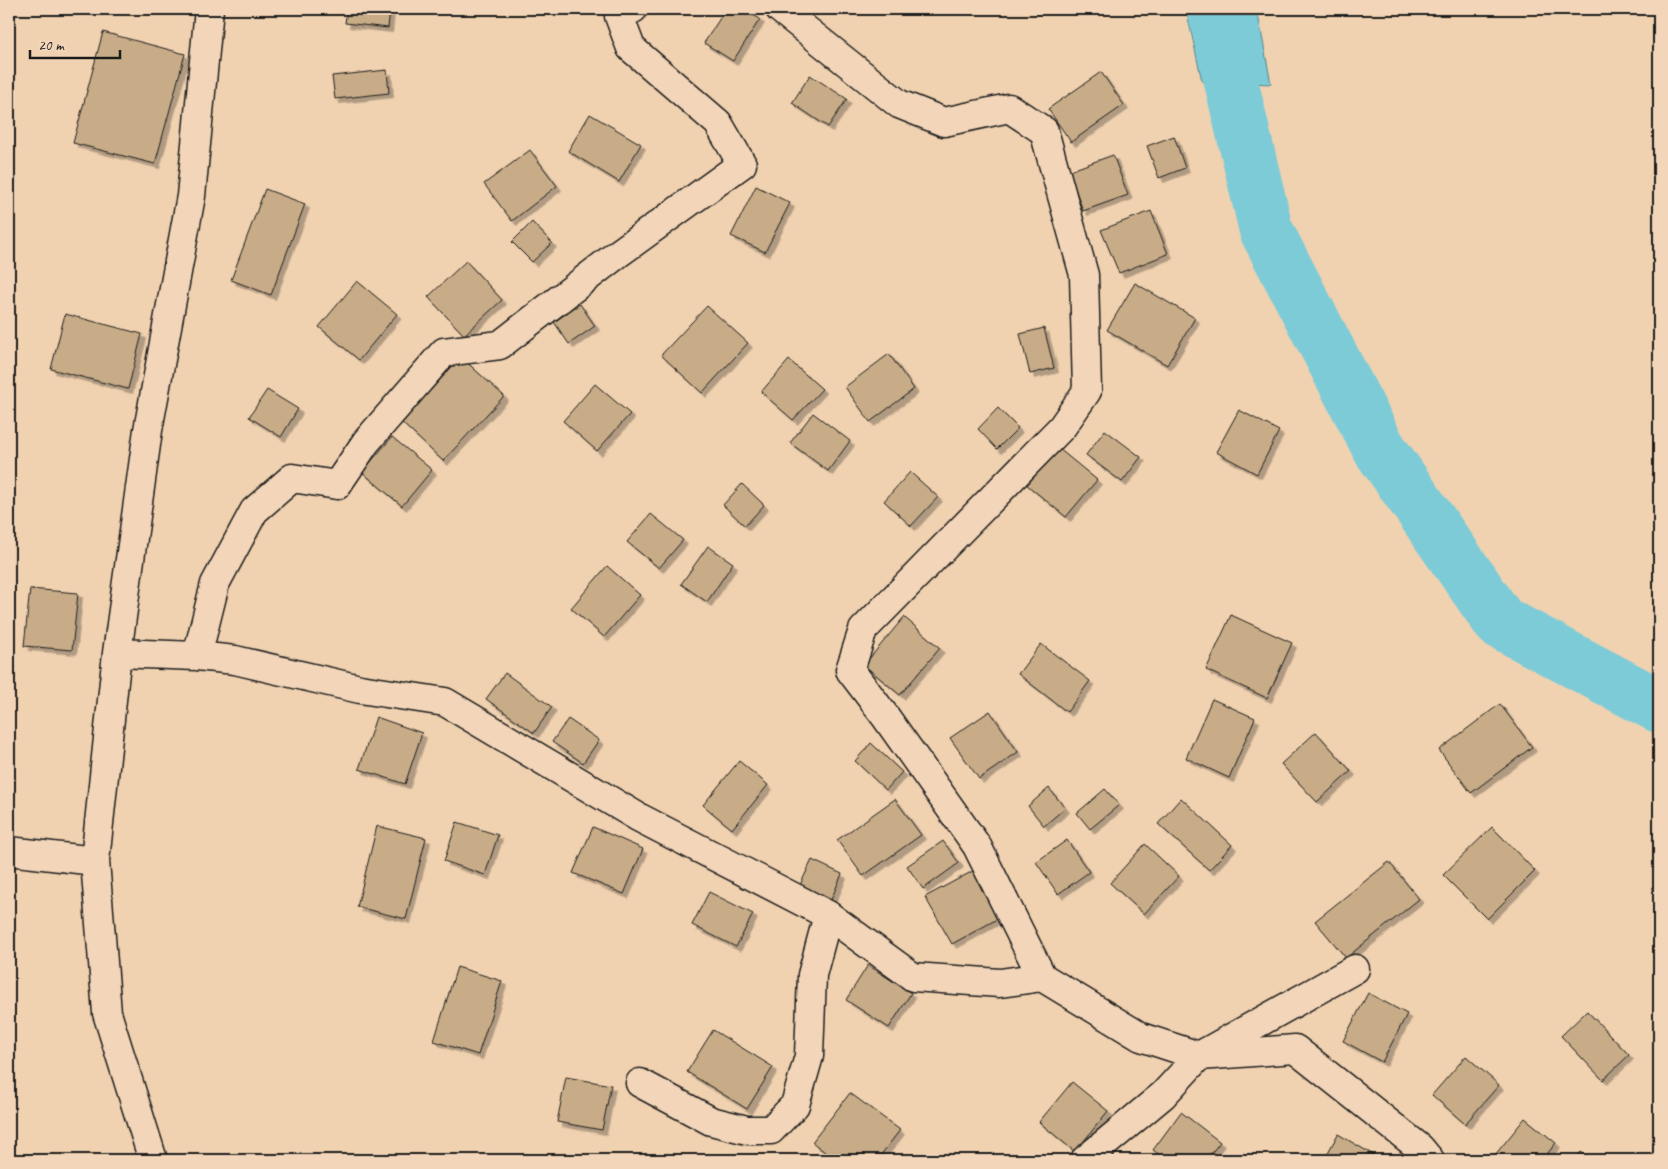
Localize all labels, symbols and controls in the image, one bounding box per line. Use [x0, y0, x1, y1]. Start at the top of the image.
scale bar [30, 28, 120, 60]
text: 20 m [38, 36, 65, 55]

